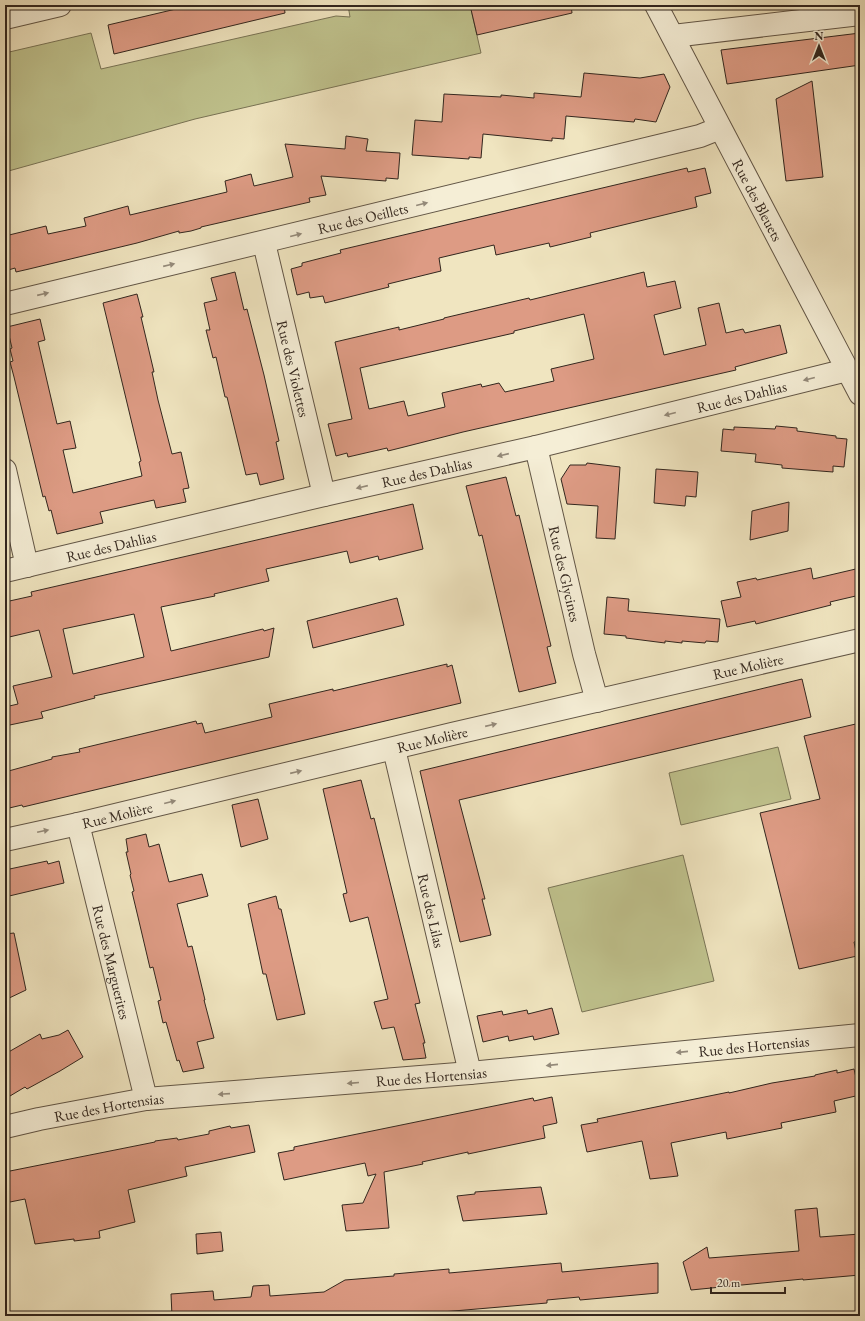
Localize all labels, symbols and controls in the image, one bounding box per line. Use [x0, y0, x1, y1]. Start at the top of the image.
north arrow [799, 26, 839, 66]
text: N [815, 29, 824, 43]
street label: Rue des Bleuets [729, 155, 788, 244]
street label: Rue des Oeillets [316, 197, 410, 238]
one-way arrow [416, 201, 428, 207]
one-way arrow [290, 231, 302, 237]
one-way arrow [163, 261, 176, 267]
one-way arrow [37, 291, 49, 297]
street label: Rue des Violettes [273, 318, 315, 419]
street label: Rue des Dahlias [695, 376, 789, 416]
one-way arrow [803, 376, 815, 382]
one-way arrow [663, 411, 676, 417]
street label: Rue des Dahlias [380, 452, 474, 491]
one-way arrow [496, 452, 509, 458]
one-way arrow [356, 484, 368, 490]
street label: Rue des Glycines [545, 524, 586, 624]
street label: Rue des Dahlias [64, 526, 158, 566]
street label: Rue Molière [711, 648, 785, 683]
street label: Rue Molière [395, 721, 469, 756]
one-way arrow [484, 722, 497, 728]
one-way arrow [290, 768, 302, 774]
street label: Rue Molière [80, 797, 154, 832]
one-way arrow [163, 798, 176, 804]
one-way arrow [37, 828, 49, 834]
street label: Rue des Lilas [414, 872, 450, 950]
street label: Rue des Marguerites [89, 903, 135, 1021]
street label: Rue des Hortensias [698, 1030, 810, 1060]
one-way arrow [676, 1049, 688, 1055]
street label: Rue des Hortensias [375, 1062, 488, 1090]
one-way arrow [546, 1062, 559, 1068]
one-way arrow [347, 1080, 359, 1086]
street label: Rue des Hortensias [52, 1088, 165, 1126]
one-way arrow [218, 1090, 230, 1097]
scale bar [711, 1269, 785, 1295]
text: 20 m [717, 1275, 741, 1291]

